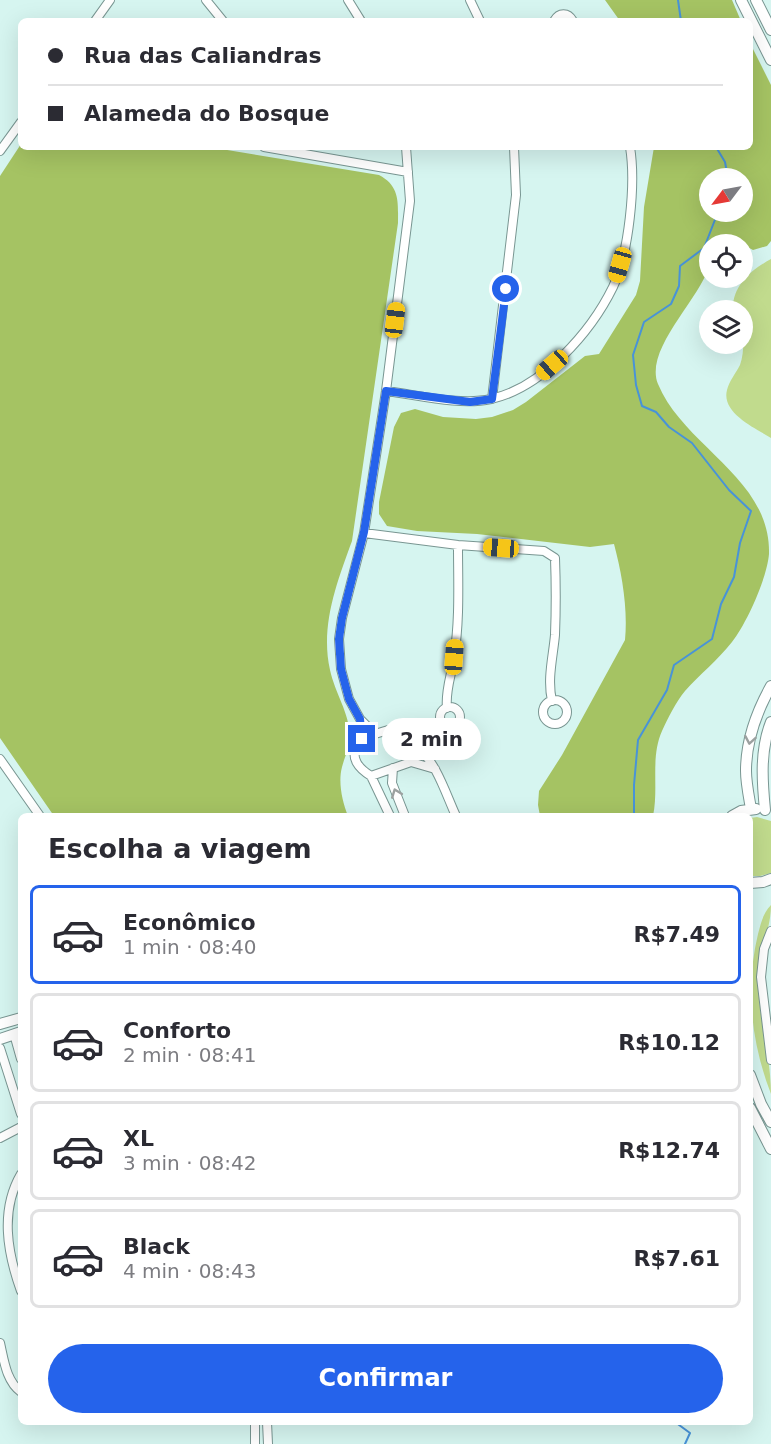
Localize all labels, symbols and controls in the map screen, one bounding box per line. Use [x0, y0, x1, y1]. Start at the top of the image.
text: Rua das Caliandras [84, 43, 322, 68]
text: Alameda do Bosque [84, 101, 329, 126]
north arrow [699, 168, 753, 222]
map controls [699, 168, 753, 354]
button: locate [699, 234, 753, 288]
car [606, 245, 634, 285]
route start [492, 275, 519, 302]
button: layers [699, 300, 753, 354]
car [384, 301, 406, 339]
car [533, 346, 571, 384]
car [482, 538, 520, 558]
car [444, 638, 464, 676]
callout: 2 min [383, 718, 482, 760]
route end [348, 725, 375, 752]
text: 2 min [400, 727, 463, 751]
one-way arrow [745, 736, 757, 745]
one-way arrow [391, 788, 403, 799]
text: Escolha a viagem [48, 833, 312, 864]
icon: car [51, 908, 105, 962]
text: Econômico [123, 910, 256, 935]
text: R$7.49 [633, 922, 720, 947]
text: 1 min · 08:40 [123, 935, 257, 959]
icon: car [51, 1016, 105, 1070]
text: Conforto [123, 1018, 231, 1043]
text: R$10.12 [618, 1030, 720, 1055]
text: 2 min · 08:41 [123, 1043, 257, 1067]
icon: car [51, 1124, 105, 1178]
text: XL [123, 1126, 154, 1151]
text: R$12.74 [618, 1138, 720, 1163]
text: 3 min · 08:42 [123, 1151, 257, 1175]
icon: car [51, 1232, 105, 1286]
text: Black [123, 1234, 190, 1259]
text: R$7.61 [633, 1246, 720, 1271]
text: 4 min · 08:43 [123, 1259, 257, 1283]
button: Confirmar [48, 1344, 723, 1413]

